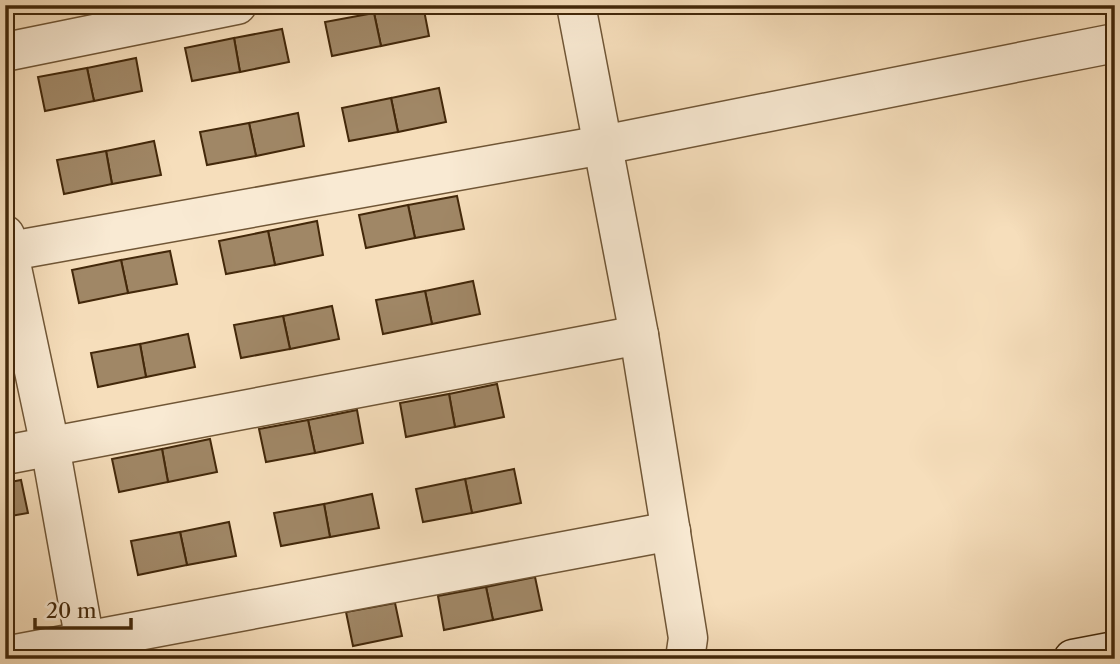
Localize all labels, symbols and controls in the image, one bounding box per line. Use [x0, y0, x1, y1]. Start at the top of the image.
scale bar [35, 587, 131, 631]
text: 20 m [46, 598, 97, 623]

